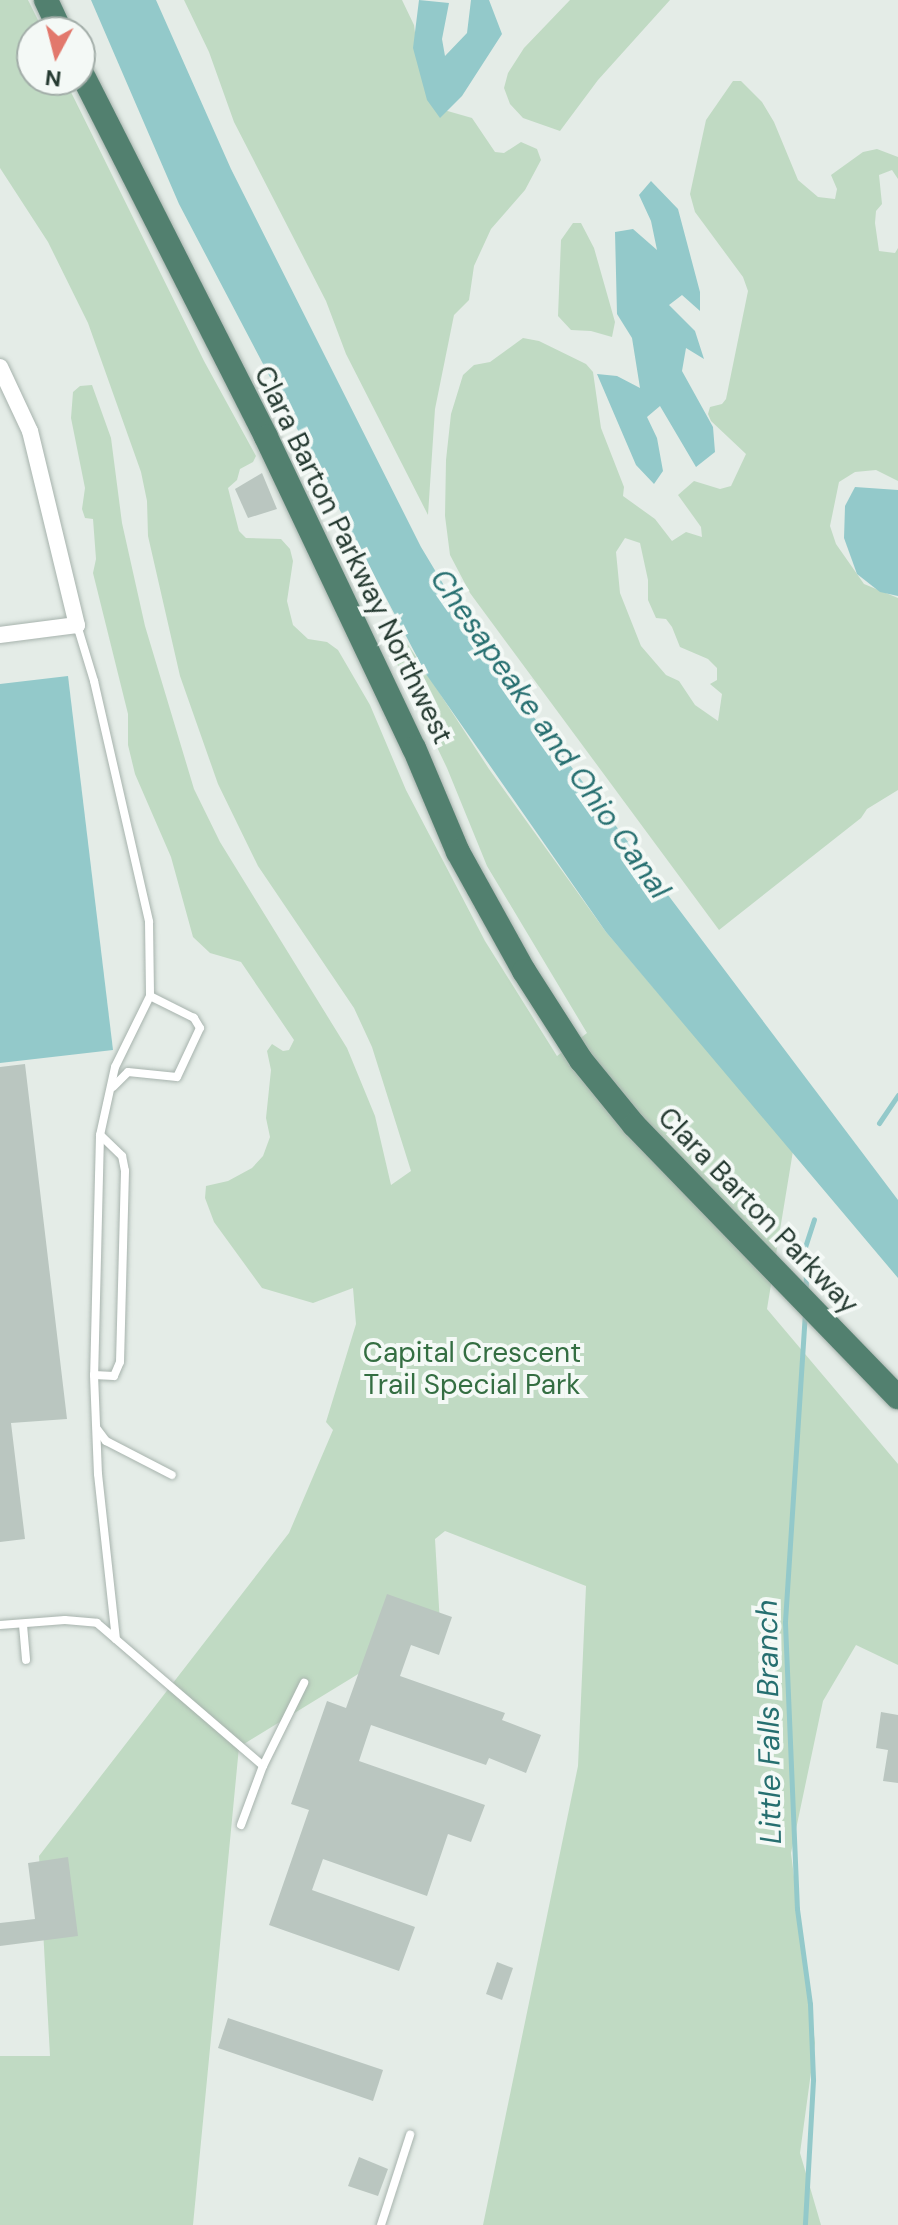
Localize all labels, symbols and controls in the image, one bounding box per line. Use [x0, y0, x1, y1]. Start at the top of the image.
north arrow [16, 16, 96, 96]
text: N [44, 63, 63, 94]
street label: Clara Barton Parkway Northwest [247, 361, 459, 749]
water label: Chesapeake and Ohio Canal [422, 562, 678, 906]
street label: Clara Barton Parkway [651, 1101, 865, 1321]
park label: Capital Crescent Trail Special Park [363, 1336, 581, 1402]
water label: Little Falls Branch [749, 1599, 789, 1845]

